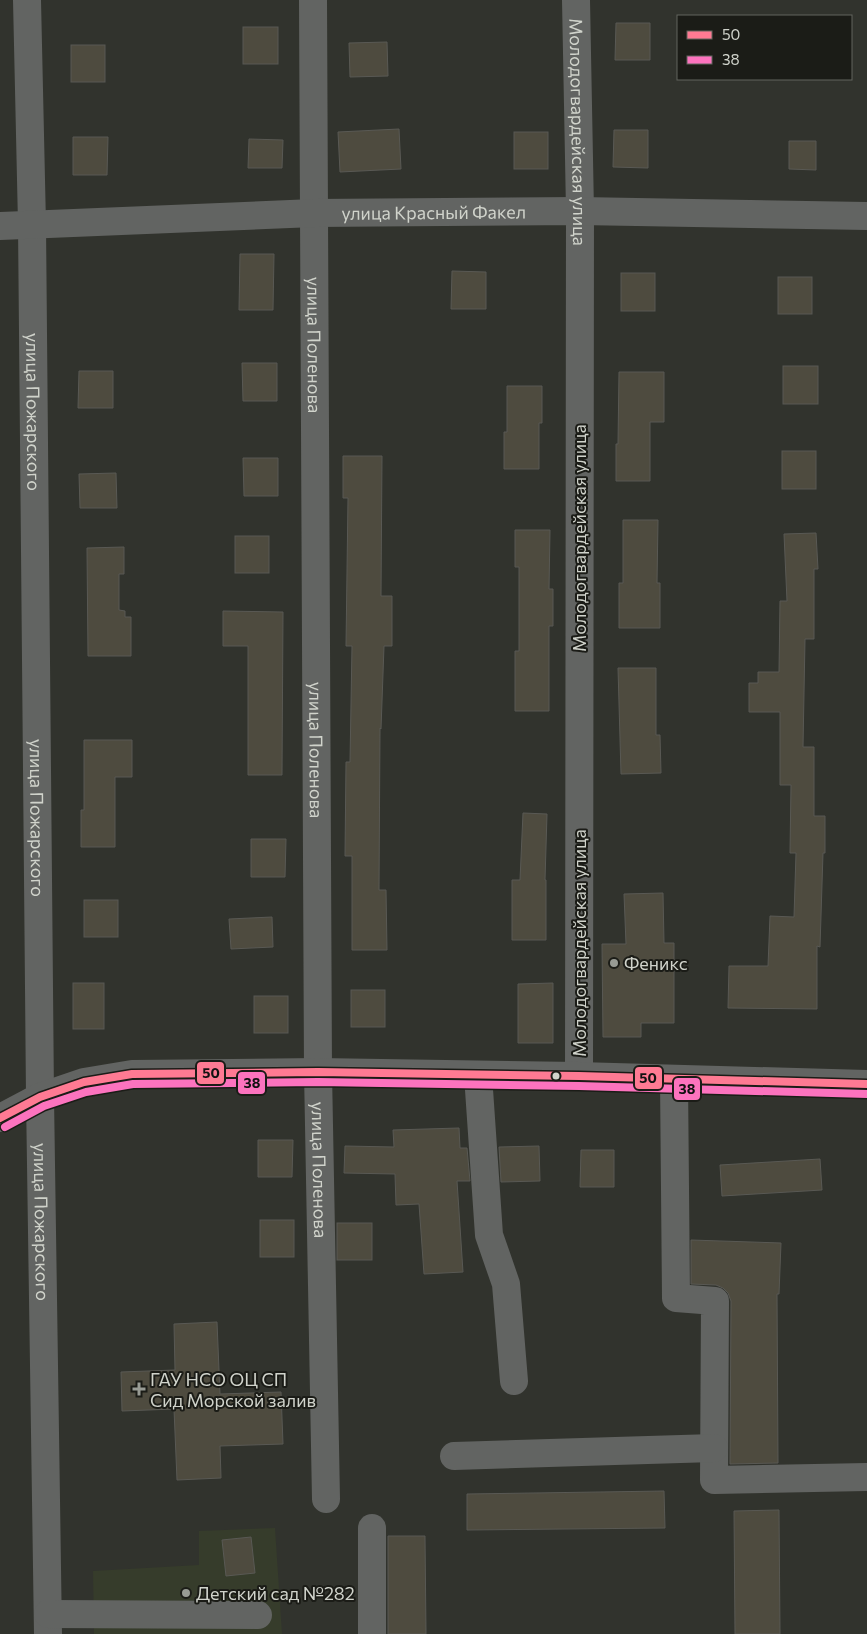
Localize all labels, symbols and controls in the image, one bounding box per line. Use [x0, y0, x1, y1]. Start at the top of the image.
legend [677, 15, 852, 80]
street label: Молодогвардейская улица [565, 18, 591, 246]
text: 50 [722, 25, 740, 43]
text: 38 [722, 50, 740, 68]
street label: улица Красный Факел [341, 200, 526, 224]
street label: улица Поленова [303, 277, 326, 413]
street label: улица Пожарского [22, 333, 45, 491]
street label: Молодогвардейская улица [568, 424, 590, 652]
street label: улица Поленова [305, 682, 328, 818]
street label: улица Пожарского [26, 739, 49, 897]
street label: Молодогвардейская улица [568, 829, 590, 1057]
place label: Феникс [624, 952, 688, 974]
marker: Феникс [608, 957, 620, 969]
line badge: 50 [196, 1061, 225, 1085]
text: 50 [202, 1064, 220, 1081]
line badge: 50 [634, 1066, 663, 1090]
text: 50 [639, 1069, 657, 1086]
line badge: 38 [237, 1071, 266, 1095]
unlabelled marker [551, 1071, 561, 1081]
text: 38 [244, 1074, 261, 1091]
line badge: 38 [673, 1077, 701, 1101]
text: 38 [679, 1080, 696, 1097]
street label: улица Поленова [308, 1101, 332, 1238]
street label: улица Пожарского [30, 1143, 54, 1301]
place label: ГАУ НСО ОЦ СП Сид Морской залив [150, 1368, 316, 1411]
marker: ГАУ НСО ОЦ СП Сид Морской залив [132, 1382, 146, 1396]
place label: Детский сад №282 [196, 1582, 355, 1604]
marker: Детский сад №282 [180, 1587, 192, 1599]

